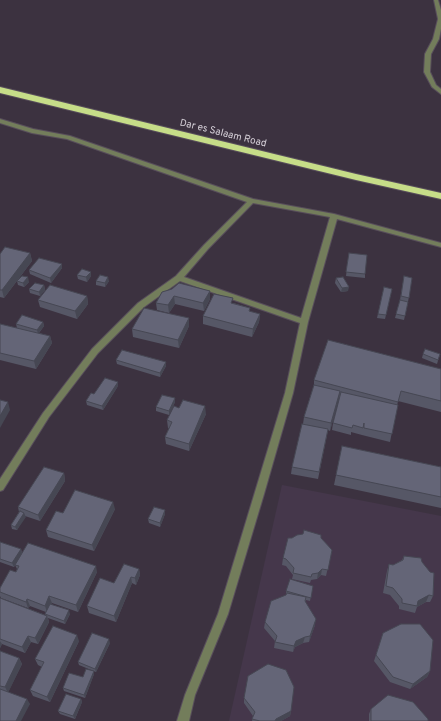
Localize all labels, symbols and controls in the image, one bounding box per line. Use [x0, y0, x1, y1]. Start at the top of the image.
street label: Dar es Salaam Road [178, 117, 268, 151]

